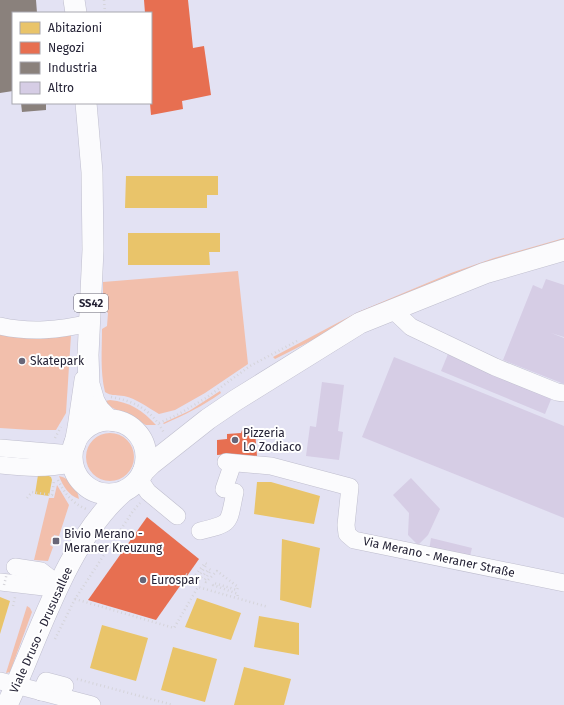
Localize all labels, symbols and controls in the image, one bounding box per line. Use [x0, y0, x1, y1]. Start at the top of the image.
legend [12, 12, 152, 104]
text: Abitazioni [48, 21, 102, 35]
text: Negozi [48, 41, 84, 55]
text: Industria [48, 61, 97, 75]
text: Altro [48, 81, 74, 95]
road number: SS42 [74, 294, 108, 312]
place label: Skatepark [30, 354, 85, 368]
marker: Skatepark [17, 356, 27, 366]
place label: Pizzeria Lo Zodiaco [243, 426, 301, 454]
marker: Pizzeria Lo Zodiaco [230, 435, 240, 445]
place label: Bivio Merano - Meraner Kreuzung [64, 527, 163, 555]
street label: Via Merano - Meraner Straße [362, 534, 516, 580]
marker: Bivio Merano - Meraner Kreuzung [51, 536, 61, 546]
street label: Viale Druso - Drususallee [7, 565, 75, 695]
place label: Eurospar [151, 573, 200, 587]
marker: Eurospar [138, 575, 148, 585]

